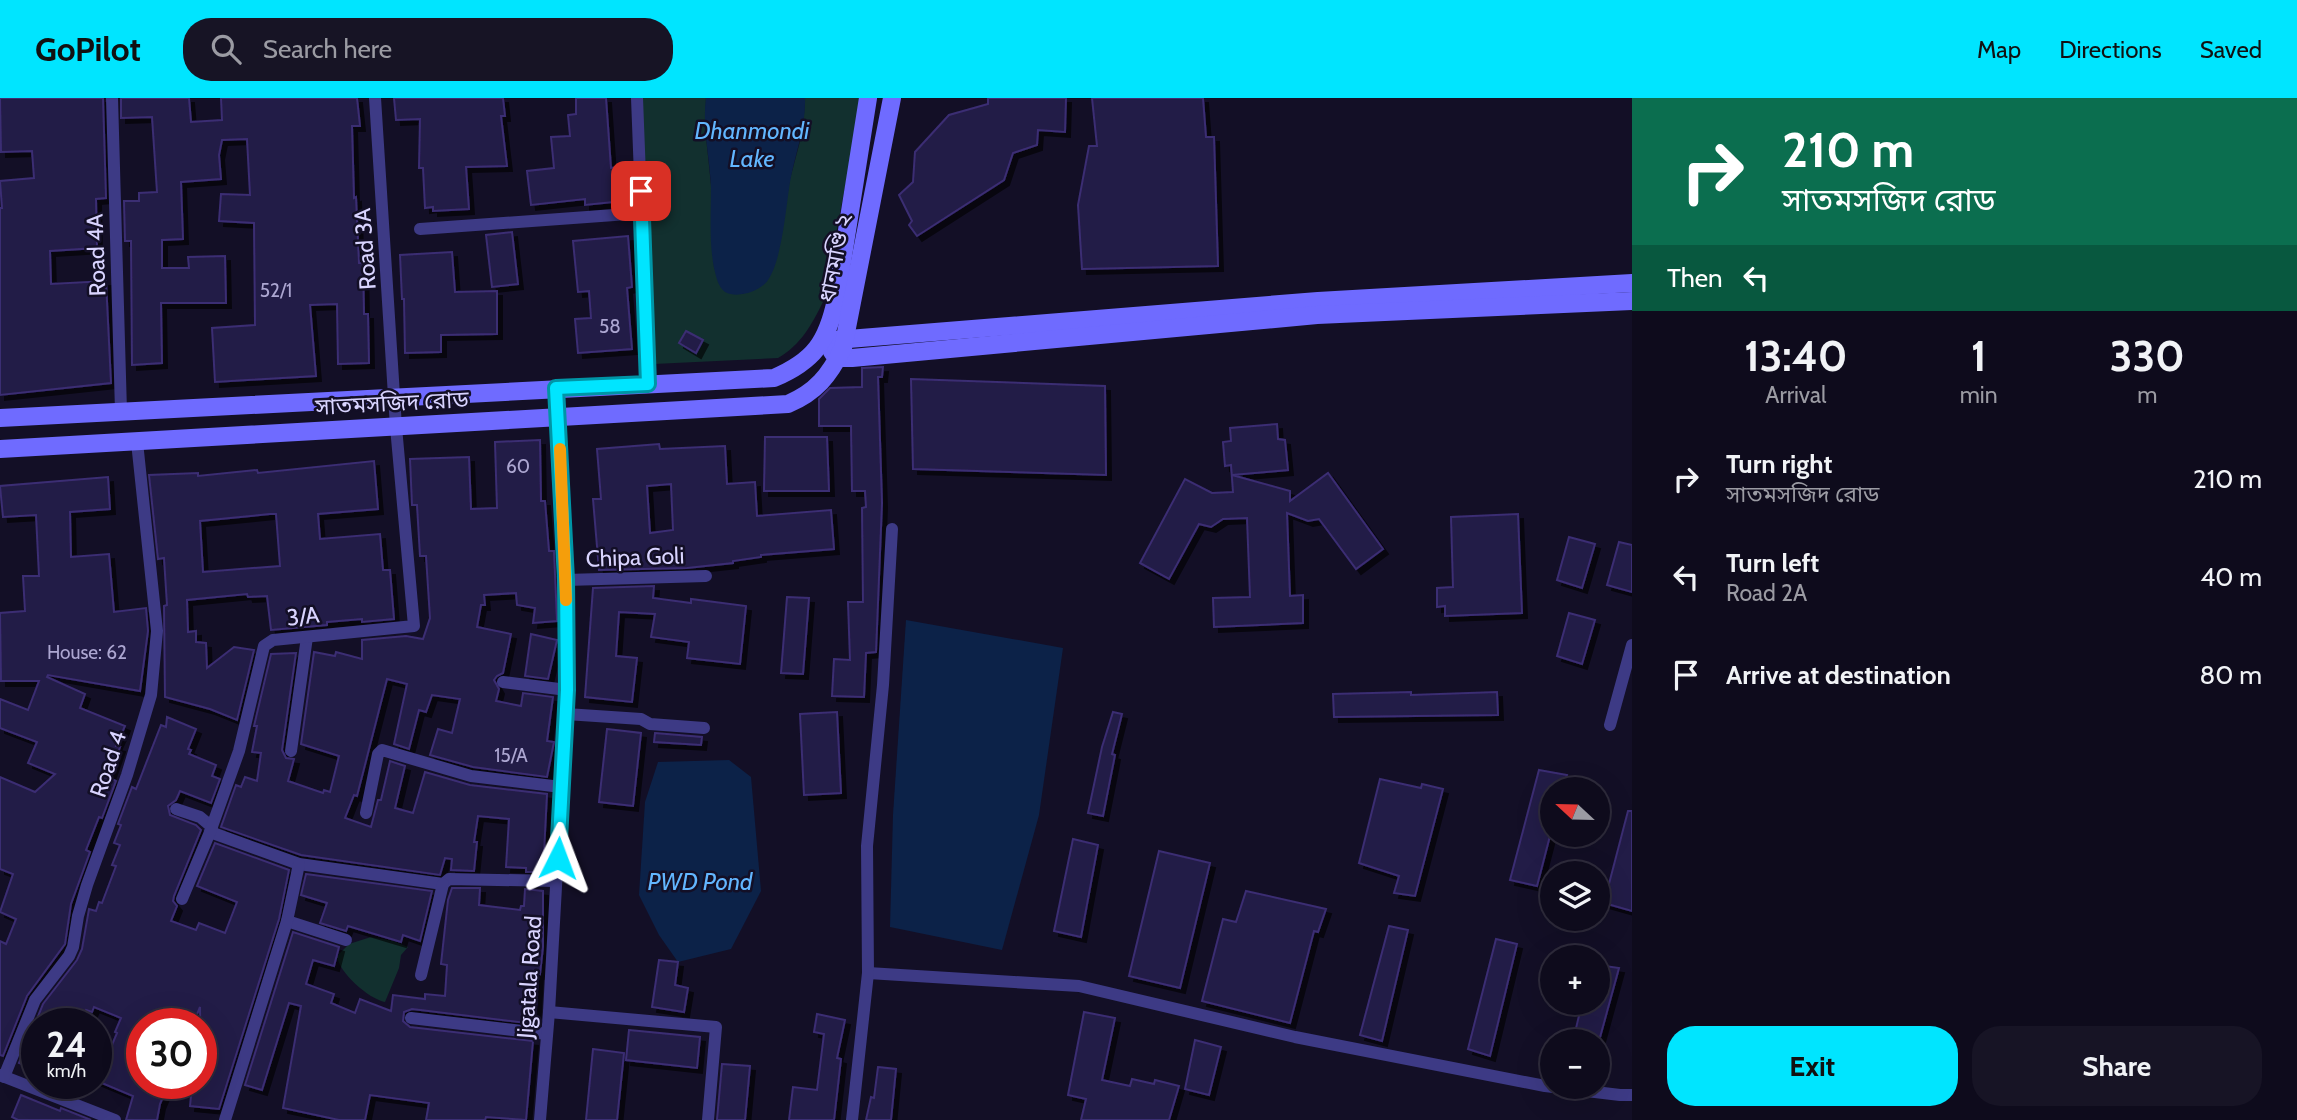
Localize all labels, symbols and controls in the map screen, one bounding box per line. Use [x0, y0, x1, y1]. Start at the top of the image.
search box [183, 18, 673, 81]
text: GoPilot [35, 29, 141, 69]
icon: search [207, 30, 245, 68]
text: Search here [263, 33, 392, 65]
text: Map [1977, 35, 2021, 64]
text: Directions [2059, 35, 2162, 64]
text: Saved [2200, 35, 2262, 64]
water label: Dhanmondi Lake [695, 116, 810, 173]
text: 210 m [1782, 120, 1914, 179]
icon: right [1667, 126, 1758, 217]
pin [611, 161, 671, 221]
icon: arrive [622, 172, 660, 210]
text: সাতমসজিদ রোড [1782, 180, 1996, 219]
street label: Road 3A [348, 207, 382, 291]
street label: ধানমণ্ডি ২ [813, 211, 857, 305]
street label: Road 4A [81, 213, 111, 297]
icon: left [1737, 259, 1775, 297]
text: Then [1667, 262, 1723, 294]
house number: 52/1 [260, 279, 292, 302]
house number: 58 [599, 315, 621, 338]
text: 13:40 [1744, 330, 1847, 382]
text: 1 [1971, 330, 1986, 382]
text: 330 [2110, 330, 2185, 382]
text: Arrival [1765, 381, 1826, 409]
text: min [1960, 381, 1998, 409]
text: m [2137, 381, 2157, 409]
street label: সাতমসজিদ রোড [314, 385, 470, 421]
text: Turn right [1726, 448, 1832, 480]
house number: 60 [506, 455, 530, 478]
icon: right [1667, 460, 1705, 498]
text: 210 m [2193, 463, 2262, 495]
text: সাতমসজিদ রোড [1726, 480, 1879, 508]
street label: Chipa Goli [585, 541, 685, 573]
text: Turn left [1726, 547, 1819, 579]
icon: left [1667, 558, 1705, 596]
text: 40 m [2200, 561, 2262, 593]
text: Road 2A [1726, 579, 1807, 607]
street label: 3/A [285, 600, 321, 632]
house number: House: 62 [47, 641, 127, 664]
icon: arrive [1667, 656, 1705, 694]
text: Arrive at destination [1726, 659, 1951, 691]
text: 80 m [2199, 659, 2262, 691]
street label: Road 4 [84, 727, 132, 801]
house number: 15/A [494, 744, 528, 767]
north arrow [1540, 777, 1610, 847]
map controls [1540, 777, 1610, 1099]
position arrow [521, 821, 595, 895]
button: layers [1540, 861, 1610, 931]
water label: PWD Pond [647, 867, 753, 896]
street label: Jigatala Road [511, 915, 547, 1040]
button: + [1540, 945, 1610, 1015]
speed limit sign: 30 [126, 1008, 217, 1099]
text: 24 [46, 1023, 87, 1066]
button: Exit [1667, 1026, 1958, 1106]
button: Share [1972, 1026, 2262, 1106]
button: − [1540, 1029, 1610, 1099]
text: km/h [47, 1060, 86, 1082]

